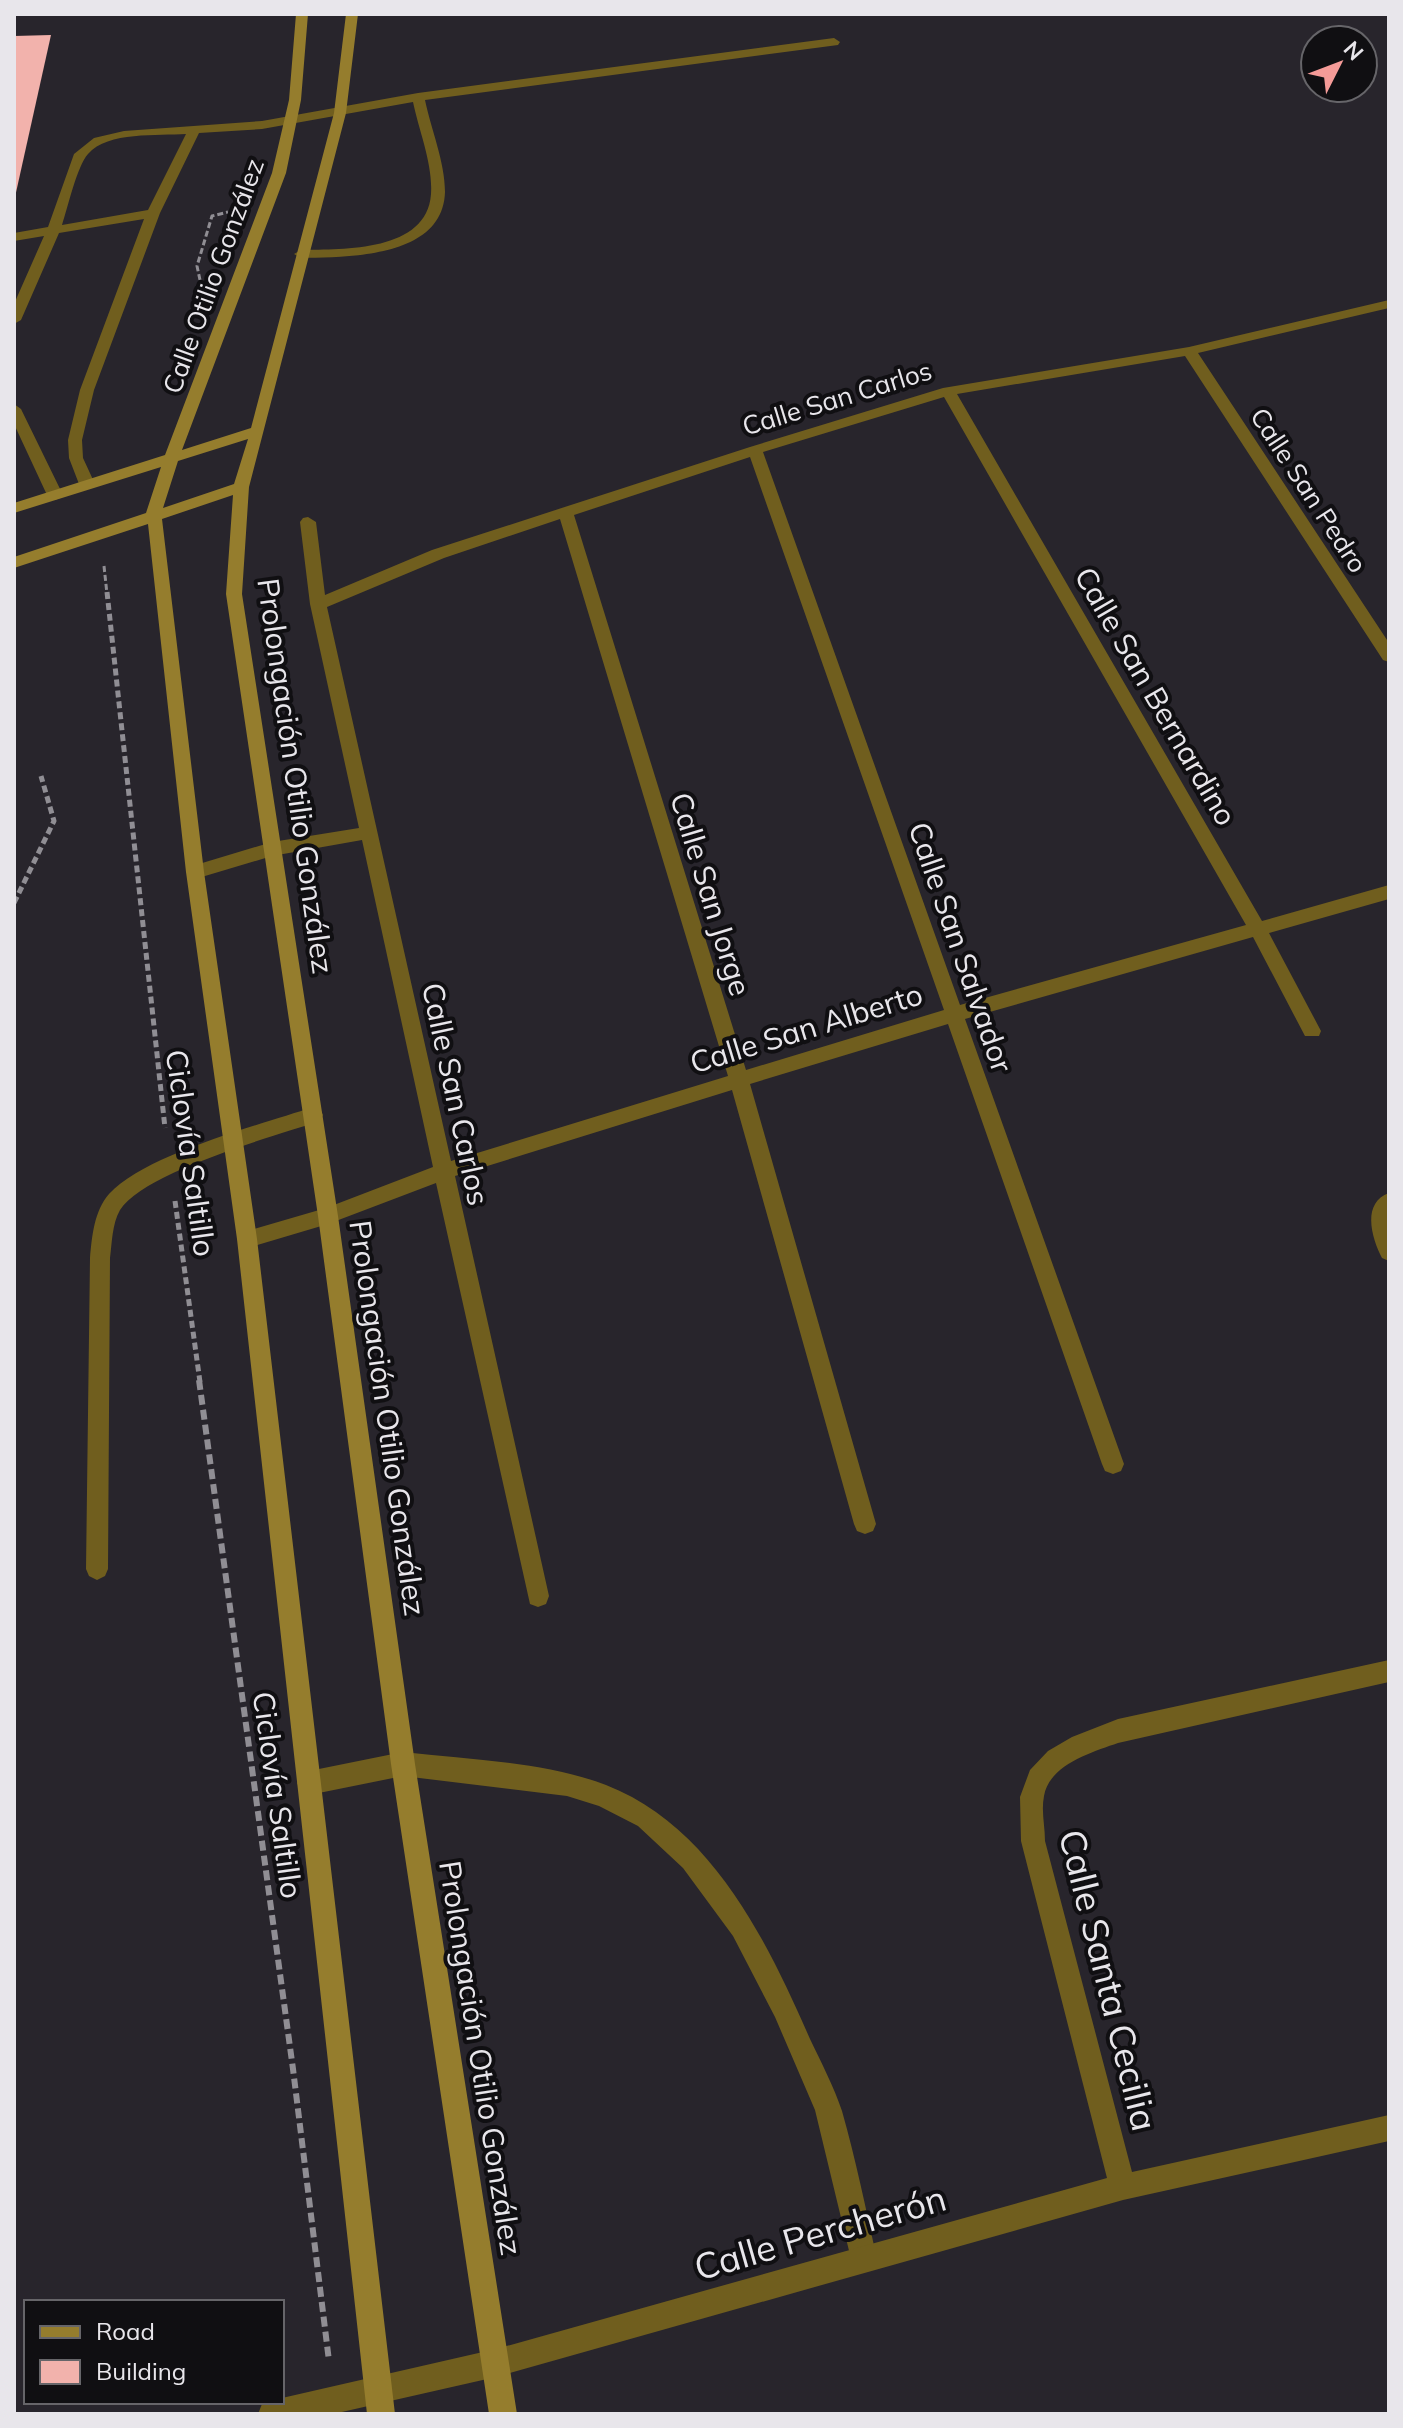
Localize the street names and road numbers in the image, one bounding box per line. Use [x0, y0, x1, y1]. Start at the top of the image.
street label: Calle Otilio González [155, 154, 271, 398]
street label: Calle San Carlos [738, 354, 936, 442]
street label: Calle San Pedro [1243, 401, 1375, 579]
street label: Calle San Bernardino [1066, 560, 1246, 832]
street label: Prolongación Otilio González [249, 576, 343, 976]
street label: Calle San Jorge [662, 788, 760, 1000]
street label: Calle San Salvador [900, 817, 1022, 1077]
street label: Calle San Alberto [685, 975, 927, 1081]
street label: Calle San Carlos [414, 979, 498, 1209]
street label: Ciclovía Saltillo [158, 1047, 224, 1259]
street label: Prolongación Otilio González [341, 1218, 435, 1618]
street label: Ciclovía Saltillo [245, 1689, 311, 1901]
street label: Calle Santa Cecilia [1050, 1825, 1168, 2135]
street label: Prolongación Otilio González [431, 1858, 531, 2258]
street label: Calle Percherón [689, 2175, 951, 2289]

